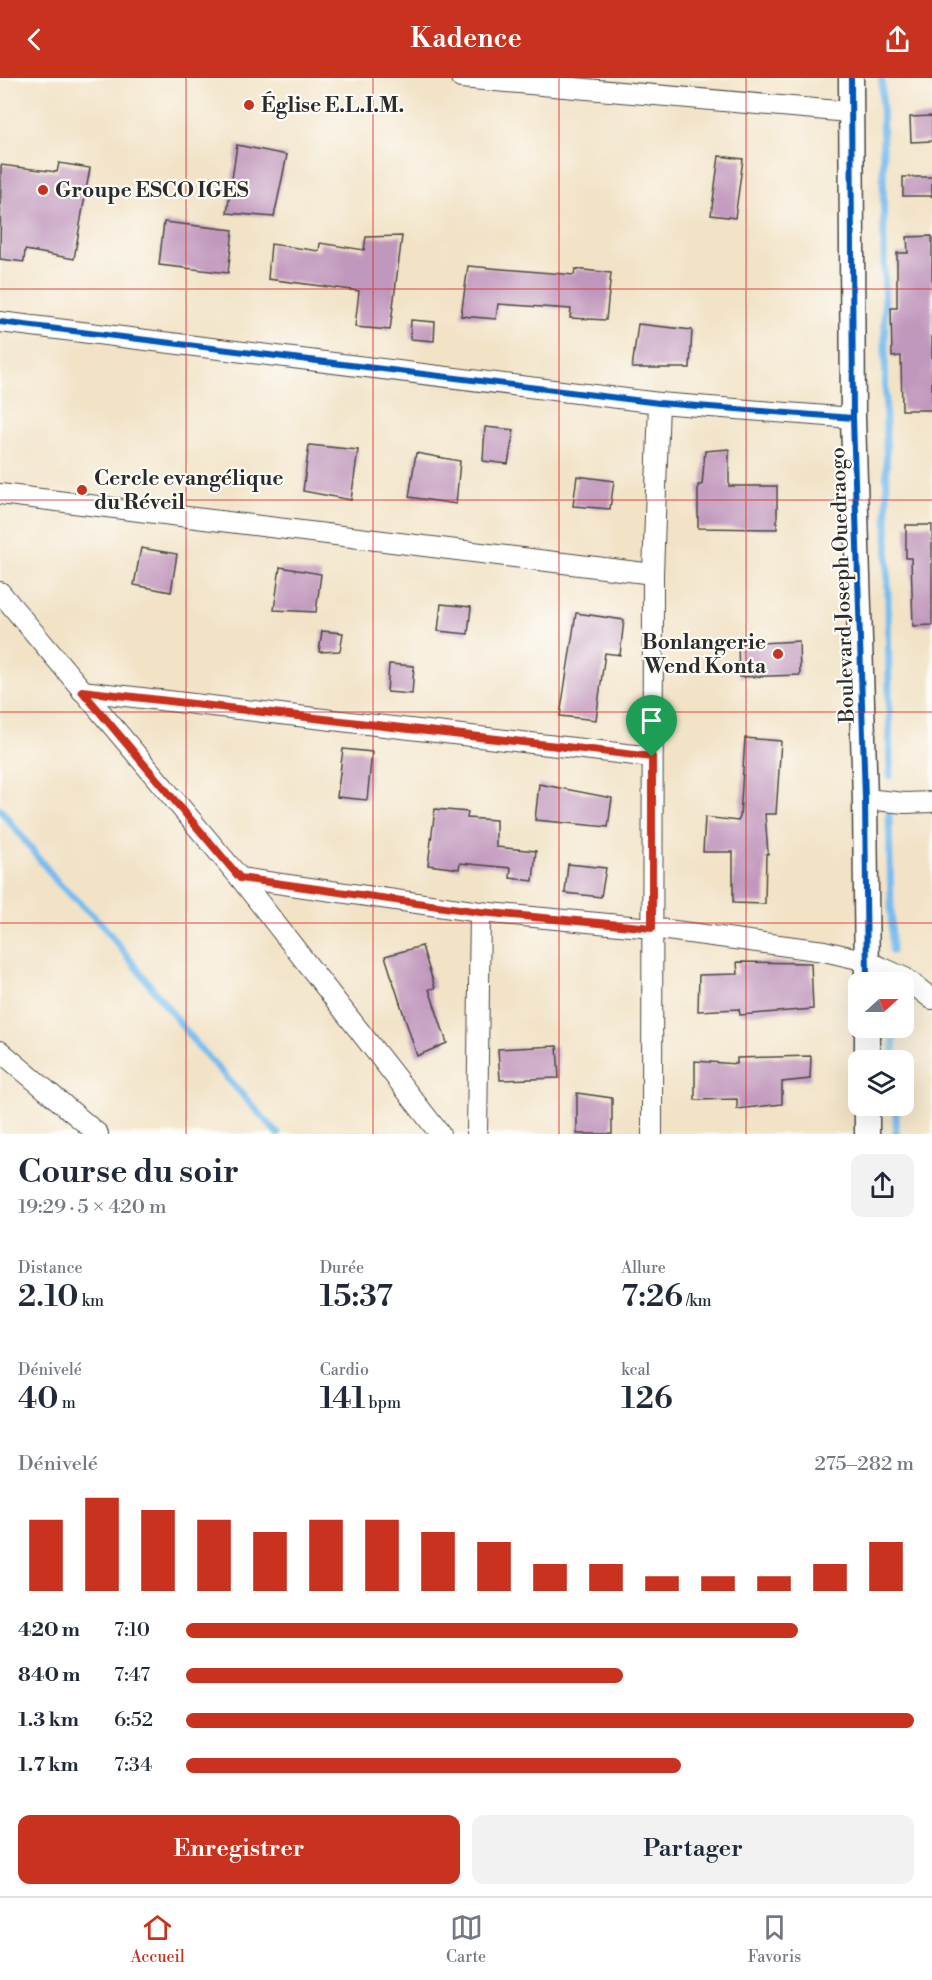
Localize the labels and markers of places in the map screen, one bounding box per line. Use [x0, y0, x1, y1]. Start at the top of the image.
place label: Église E.L.I.M. [261, 91, 404, 119]
marker: Église E.L.I.M. [242, 98, 256, 112]
place label: Groupe ESCO IGES [55, 178, 249, 204]
marker: Groupe ESCO IGES [36, 183, 50, 197]
place label: Cercle evangélique du Réveil [94, 466, 284, 516]
marker: Cercle evangélique du Réveil [75, 483, 89, 497]
place label: Bonlangerie Wend Konta [642, 630, 767, 680]
marker: Bonlangerie Wend Konta [771, 647, 785, 661]
pin [626, 695, 677, 757]

